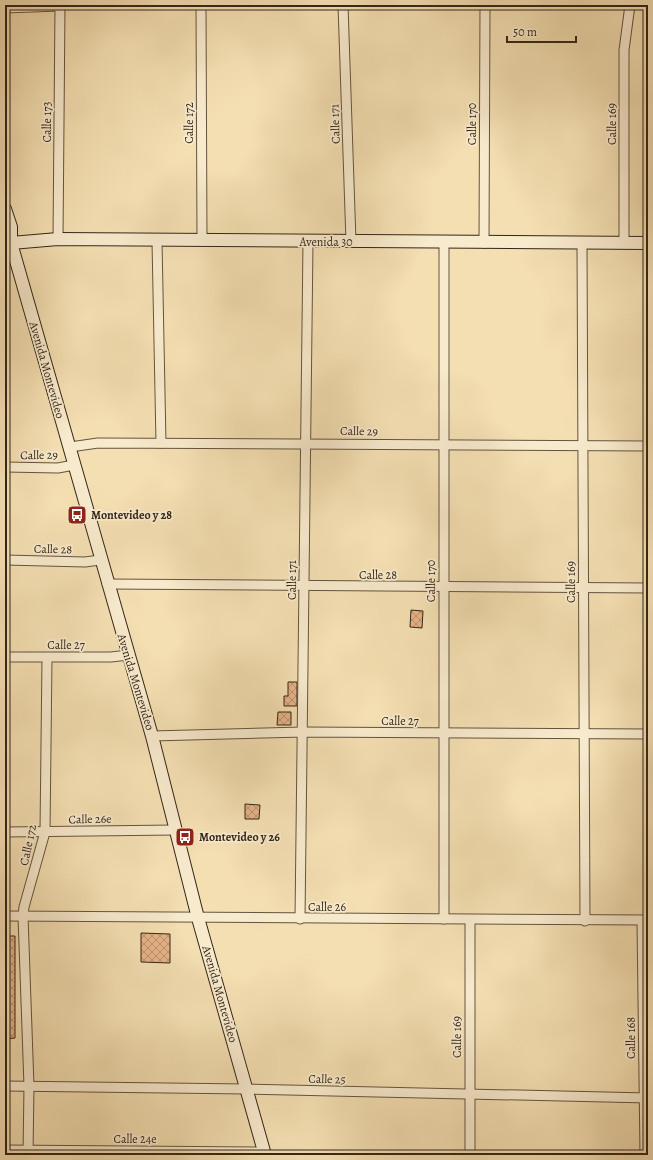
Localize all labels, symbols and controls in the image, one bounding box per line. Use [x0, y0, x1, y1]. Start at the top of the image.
scale bar [507, 18, 576, 44]
text: 50 m [513, 24, 537, 40]
street label: Calle 173 [39, 102, 55, 142]
street label: Calle 172 [181, 102, 197, 144]
street label: Calle 170 [464, 103, 480, 145]
street label: Calle 169 [604, 103, 620, 145]
street label: Calle 171 [326, 104, 344, 144]
street label: Avenida 30 [298, 234, 353, 250]
street label: Avenida Montevideo [25, 319, 68, 420]
street label: Calle 29 [340, 423, 378, 439]
street label: Calle 29 [20, 447, 58, 463]
bus stop icon: Montevideo y 28 [66, 504, 88, 526]
place label: Montevideo y 28 [91, 507, 172, 523]
street label: Calle 28 [34, 541, 72, 557]
street label: Calle 171 [284, 560, 300, 600]
street label: Calle 170 [423, 560, 439, 602]
street label: Calle 169 [563, 561, 579, 603]
street label: Calle 28 [359, 567, 397, 583]
street label: Avenida Montevideo [113, 631, 158, 732]
street label: Calle 27 [47, 637, 86, 653]
street label: Calle 27 [381, 713, 420, 729]
street label: Calle 26e [68, 811, 112, 827]
street label: Calle 172 [16, 823, 40, 867]
bus stop icon: Montevideo y 26 [174, 826, 196, 848]
place label: Montevideo y 26 [199, 829, 280, 845]
street label: Calle 26 [308, 899, 346, 915]
street label: Avenida Montevideo [198, 943, 241, 1044]
street label: Calle 169 [449, 1016, 465, 1058]
street label: Calle 168 [623, 1017, 639, 1059]
street label: Calle 25 [308, 1071, 346, 1087]
street label: Calle 24e [113, 1131, 157, 1147]

